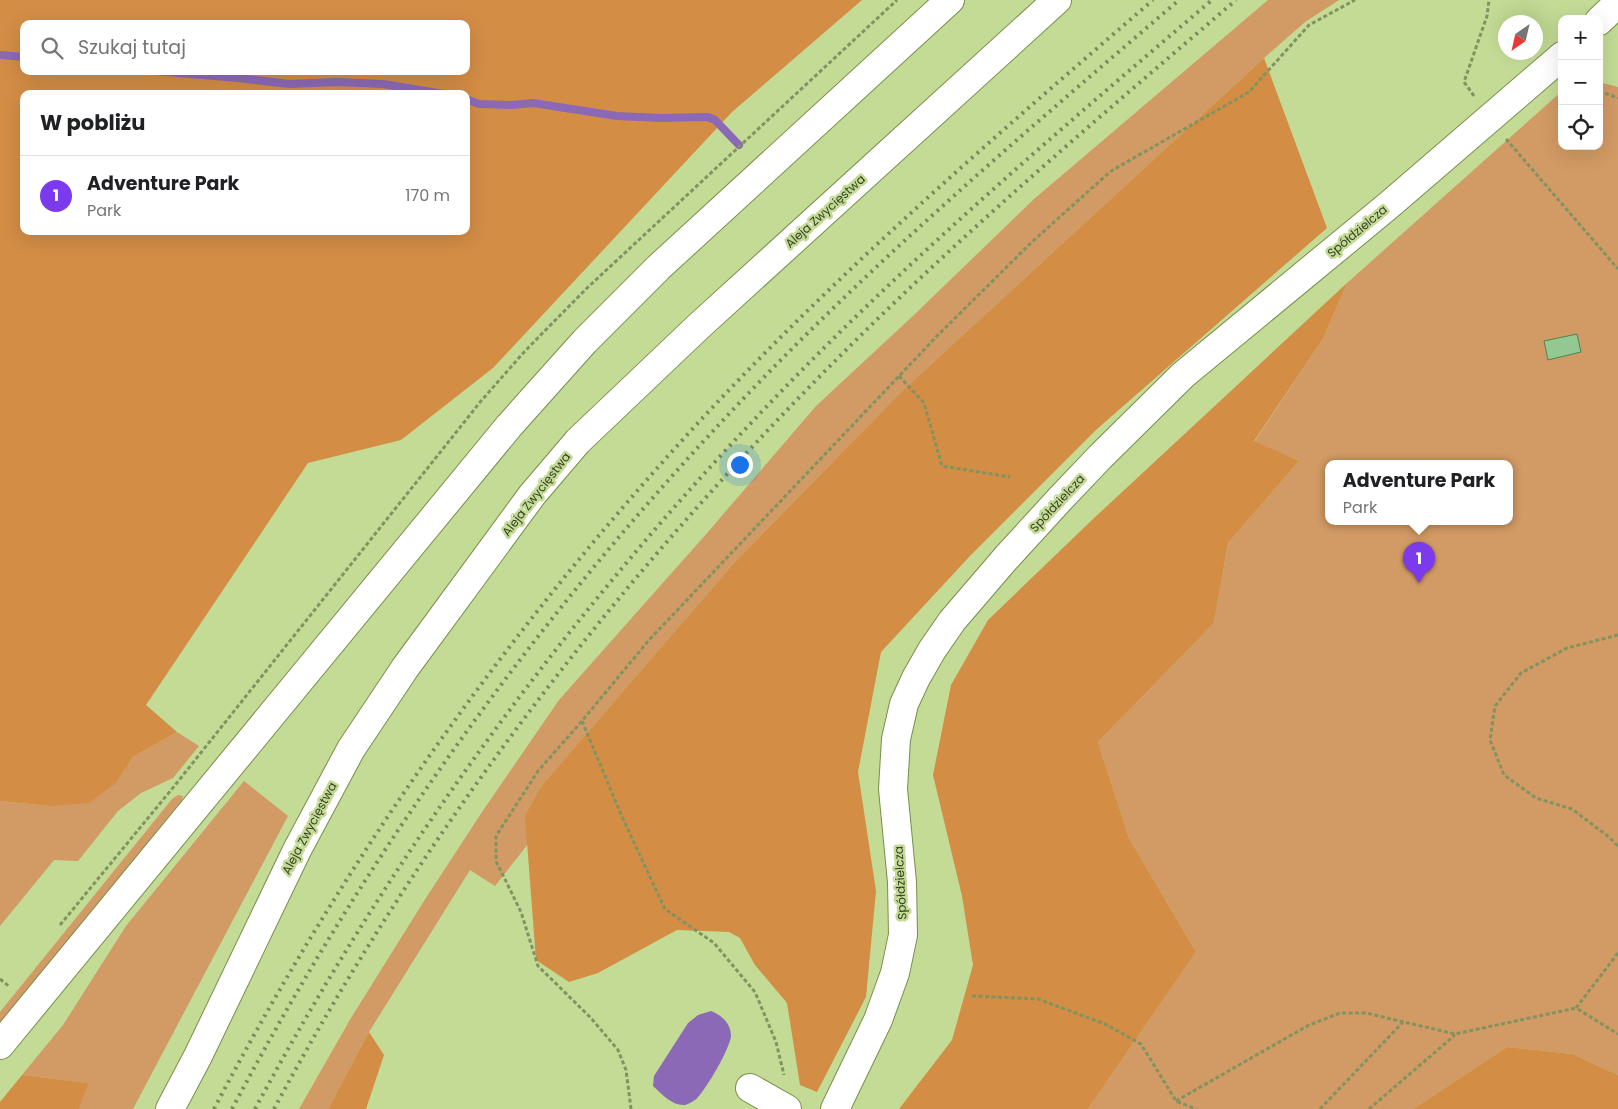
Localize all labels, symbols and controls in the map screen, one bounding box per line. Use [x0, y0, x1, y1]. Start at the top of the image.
north arrow [1498, 15, 1543, 60]
map controls [1558, 15, 1603, 150]
button: + [1558, 15, 1603, 60]
search box [20, 20, 470, 75]
icon: search [38, 34, 66, 62]
text: Szukaj tutaj [78, 34, 186, 61]
button: − [1558, 60, 1603, 105]
button: locate [1558, 105, 1603, 150]
text: W pobliżu [40, 108, 145, 137]
text: Adventure Park [87, 170, 239, 197]
street label: Aleja Zwycięstwa [781, 171, 869, 251]
text: 1 [53, 184, 59, 207]
text: 170 m [405, 184, 450, 207]
text: Park [87, 199, 121, 222]
street label: Spółdzielcza [1323, 201, 1391, 261]
street label: Aleja Zwycięstwa [498, 449, 574, 539]
your location [727, 452, 753, 478]
popup [1325, 460, 1513, 525]
text: Adventure Park [1343, 467, 1495, 494]
street label: Spółdzielcza [1026, 470, 1088, 536]
text: Park [1343, 496, 1377, 519]
pin: 1 [1403, 542, 1435, 583]
street label: Aleja Zwycięstwa [278, 779, 340, 877]
street label: Spółdzielcza [890, 846, 910, 920]

